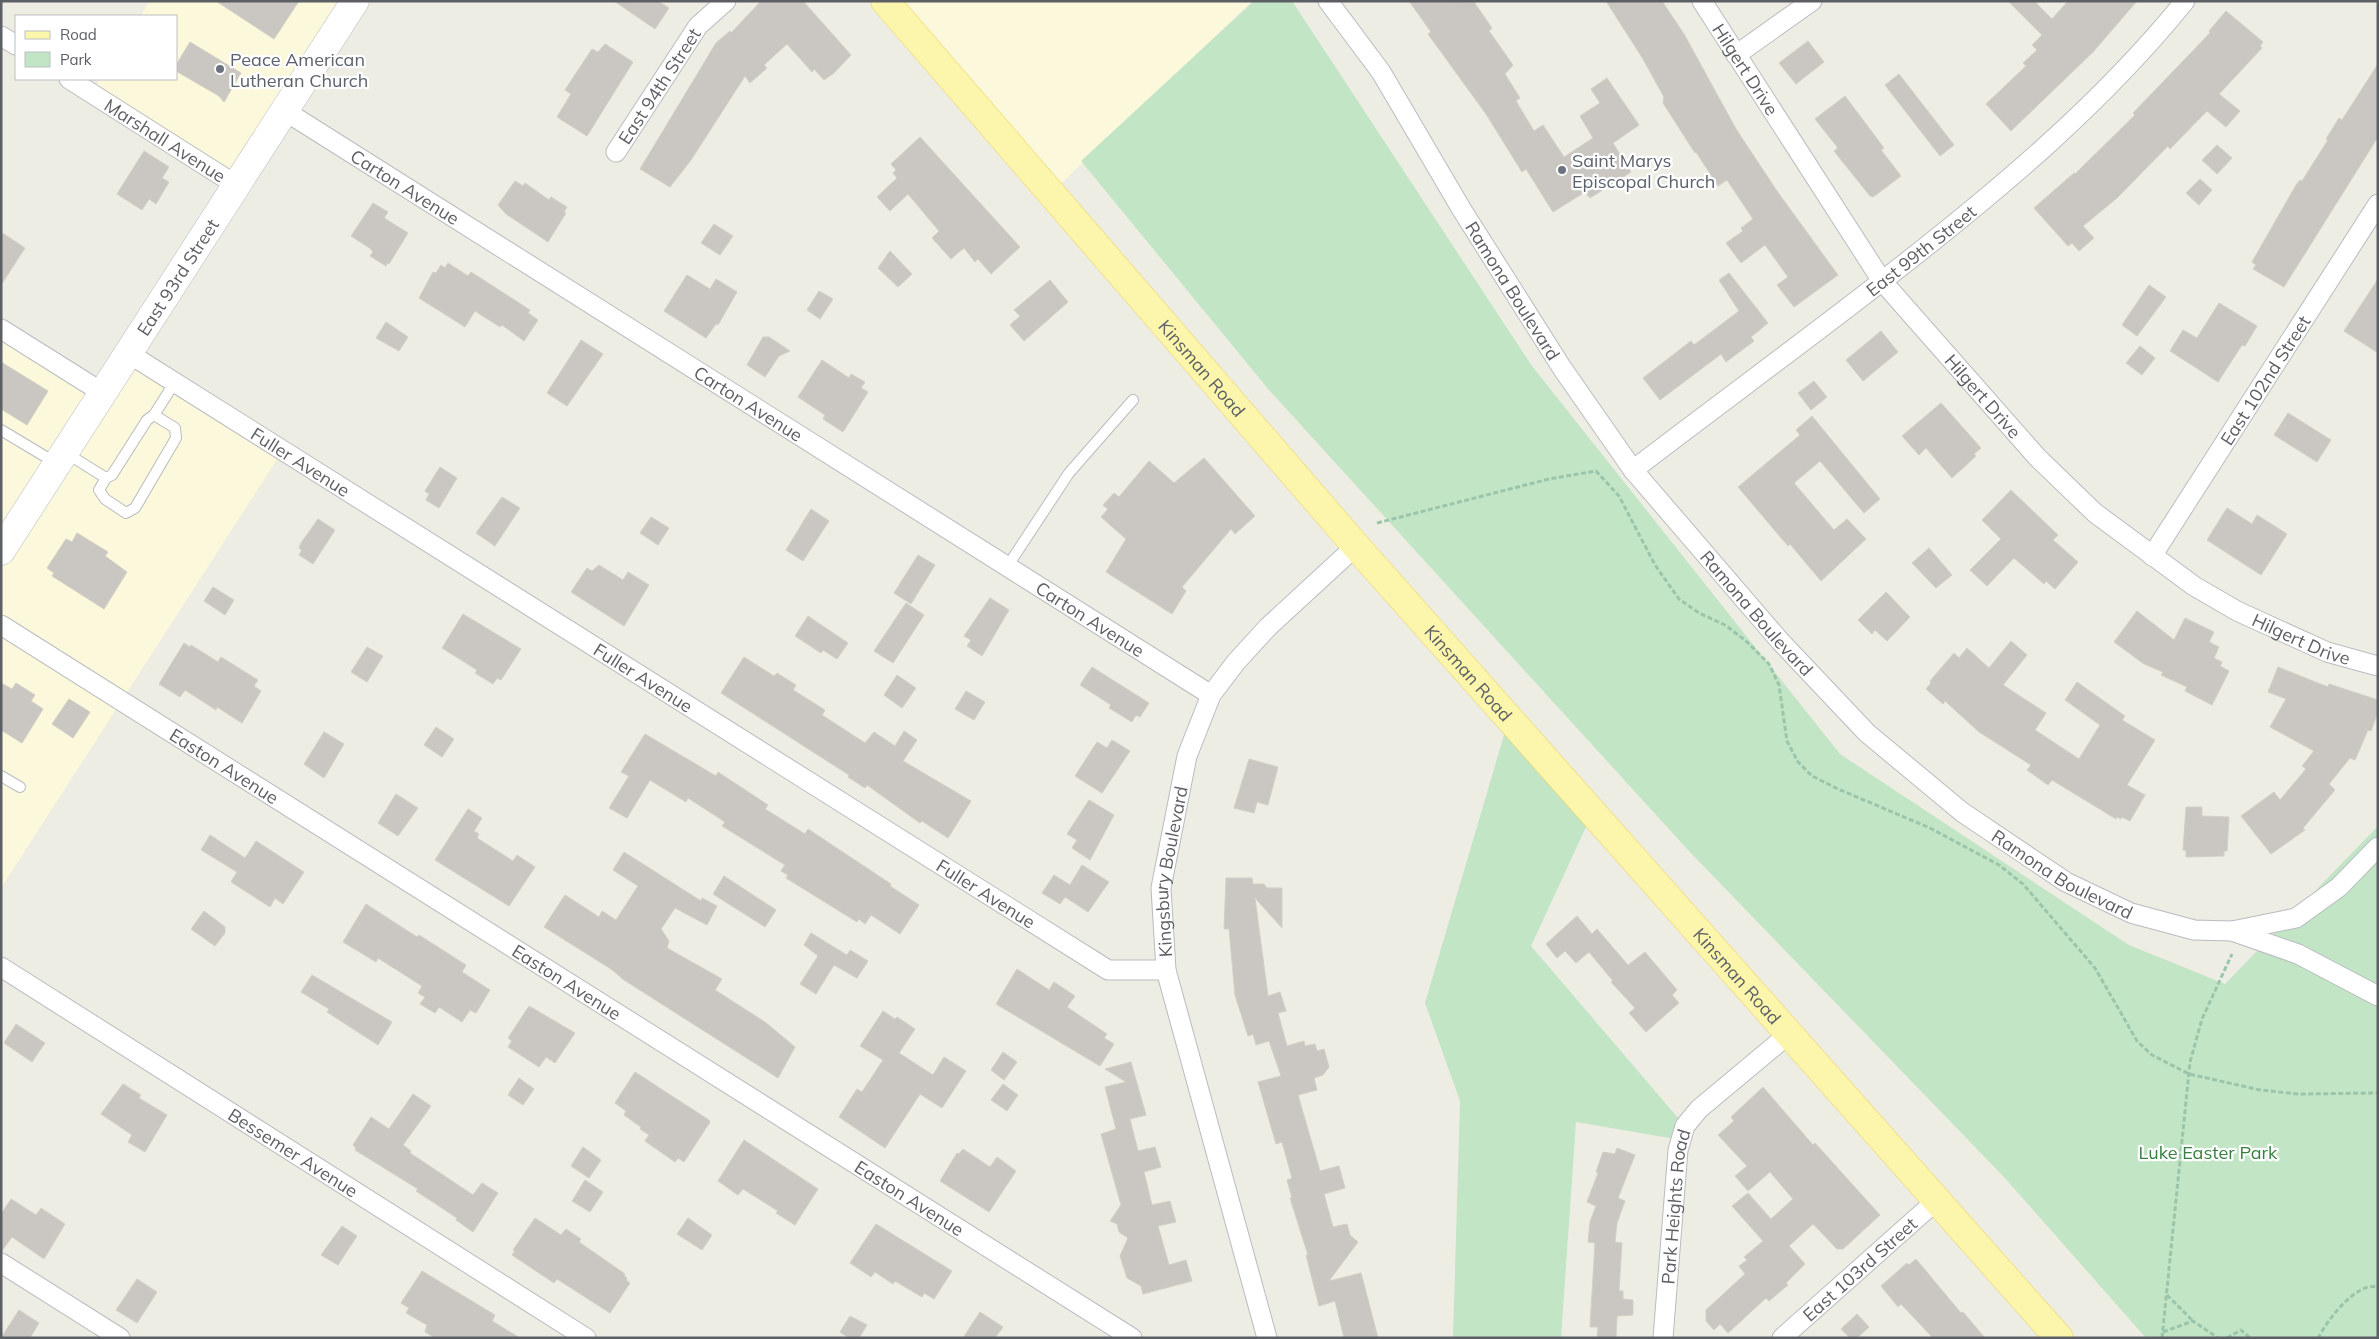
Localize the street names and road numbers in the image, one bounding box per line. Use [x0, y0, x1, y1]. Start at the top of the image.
street label: Hilgert Drive [1708, 19, 1784, 119]
street label: East 94th Street [613, 23, 705, 148]
street label: Marshall Avenue [100, 93, 230, 187]
street label: Carton Avenue [346, 144, 464, 230]
street label: East 99th Street [1861, 200, 1980, 301]
street label: East 93rd Street [131, 214, 224, 340]
street label: Ramona Boulevard [1461, 217, 1565, 364]
street label: East 102nd Street [2215, 311, 2315, 449]
street label: Kinsman Road [1154, 315, 1250, 421]
street label: Hilgert Drive [1940, 349, 2026, 443]
street label: Carton Avenue [690, 360, 807, 446]
street label: Fuller Avenue [247, 422, 354, 501]
street label: Ramona Boulevard [1695, 545, 1818, 681]
street label: Carton Avenue [1032, 576, 1149, 662]
street label: Hilgert Drive [2249, 608, 2353, 669]
street label: Kinsman Road [1420, 620, 1517, 726]
street label: Fuller Avenue [590, 638, 697, 717]
street label: Easton Avenue [165, 723, 283, 809]
street label: Kingsbury Boulevard [1149, 784, 1192, 958]
street label: Ramona Boulevard [1988, 824, 2137, 924]
street label: Fuller Avenue [932, 853, 1040, 933]
street label: Kinsman Road [1689, 923, 1786, 1029]
street label: Easton Avenue [508, 939, 626, 1025]
street label: Bessemer Avenue [224, 1103, 362, 1202]
street label: Park Heights Road [1656, 1126, 1695, 1285]
street label: Easton Avenue [851, 1155, 968, 1241]
street label: East 103rd Street [1798, 1212, 1922, 1326]

